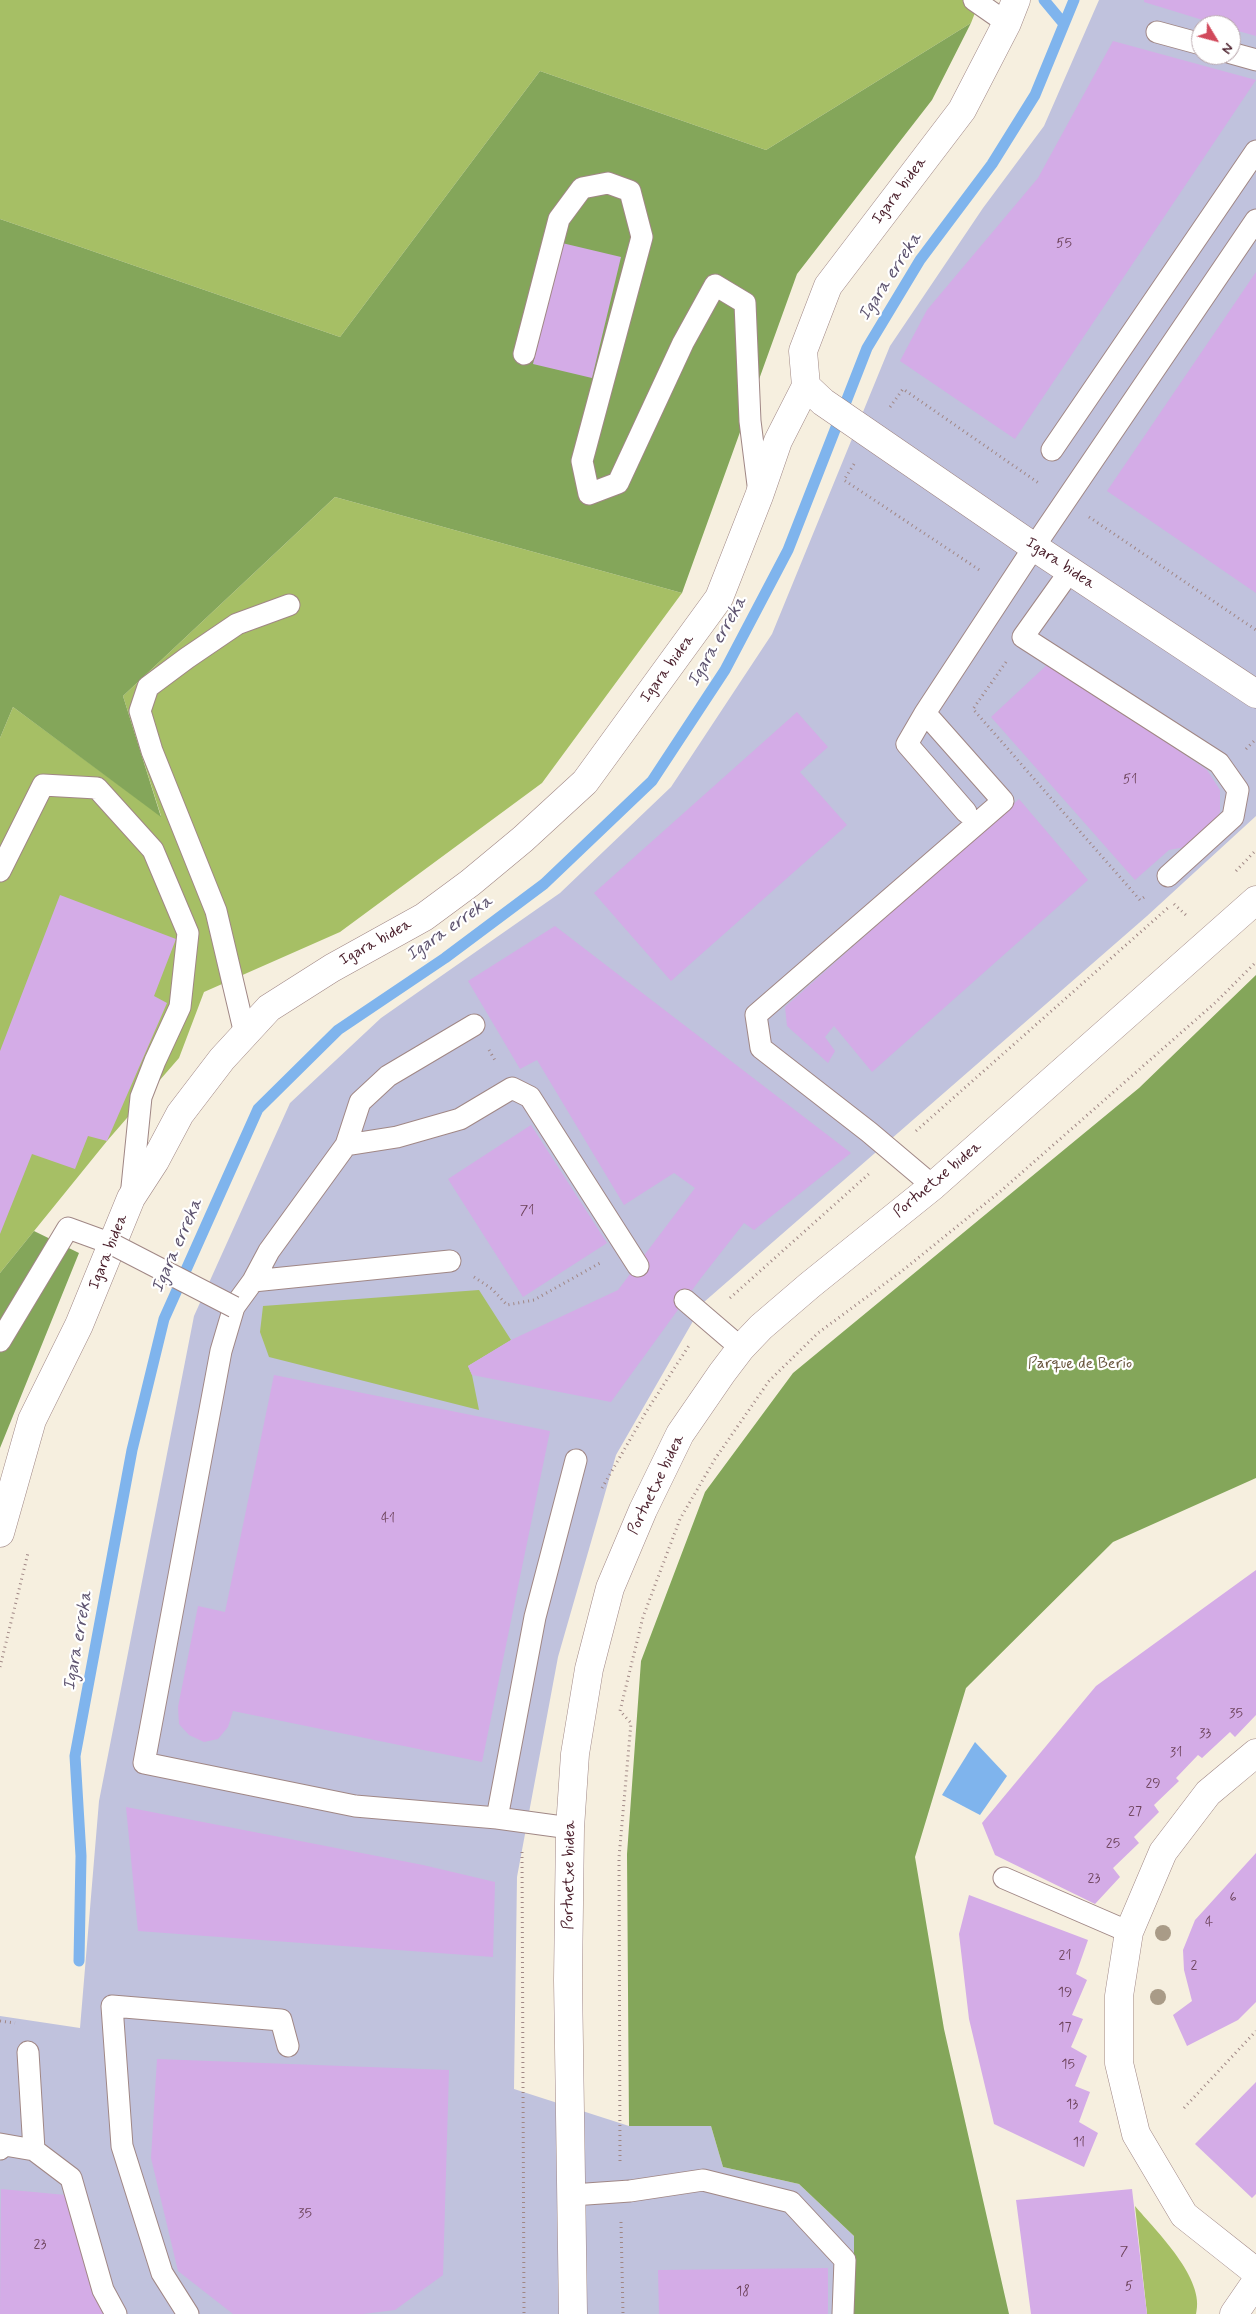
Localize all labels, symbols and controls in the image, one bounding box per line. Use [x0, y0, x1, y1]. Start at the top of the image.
north arrow [1191, 15, 1241, 65]
text: N [1217, 39, 1237, 58]
street label: Igara bidea [868, 153, 932, 229]
water label: Igara erreka [855, 229, 927, 325]
house number: 55 [1056, 236, 1072, 252]
street label: Igara bidea [1022, 534, 1098, 594]
water label: Igara erreka [684, 593, 752, 691]
street label: Igara bidea [637, 631, 699, 707]
house number: 51 [1123, 772, 1137, 788]
water label: Igara erreka [403, 891, 497, 967]
street label: Igara bidea [337, 915, 415, 971]
street label: Portuetxe bidea [890, 1138, 986, 1222]
water label: Igara erreka [148, 1196, 208, 1296]
house number: 71 [520, 1203, 534, 1219]
street label: Igara bidea [85, 1211, 133, 1293]
park label: Parque de Berio [1028, 1355, 1132, 1375]
street label: Portuetxe bidea [624, 1432, 690, 1538]
house number: 41 [381, 1511, 395, 1527]
water label: Igara erreka [60, 1590, 98, 1692]
house number: 35 [1229, 1706, 1243, 1722]
house number: 33 [1199, 1726, 1211, 1742]
house number: 31 [1170, 1745, 1182, 1761]
house number: 29 [1145, 1776, 1161, 1792]
house number: 27 [1128, 1804, 1142, 1820]
street label: Portuetxe bidea [559, 1820, 581, 1930]
house number: 25 [1106, 1836, 1120, 1852]
house number: 23 [1088, 1871, 1100, 1887]
house number: 6 [1229, 1890, 1237, 1906]
house number: 4 [1205, 1915, 1213, 1931]
house number: 21 [1059, 1948, 1071, 1964]
house number: 2 [1191, 1958, 1197, 1974]
house number: 19 [1058, 1985, 1072, 2001]
house number: 17 [1058, 2020, 1072, 2036]
house number: 15 [1061, 2057, 1075, 2073]
house number: 13 [1066, 2097, 1078, 2113]
house number: 11 [1073, 2135, 1085, 2151]
house number: 35 [298, 2206, 312, 2222]
house number: 23 [34, 2237, 46, 2253]
house number: 7 [1120, 2244, 1128, 2260]
house number: 5 [1125, 2279, 1133, 2295]
house number: 18 [736, 2284, 750, 2300]

